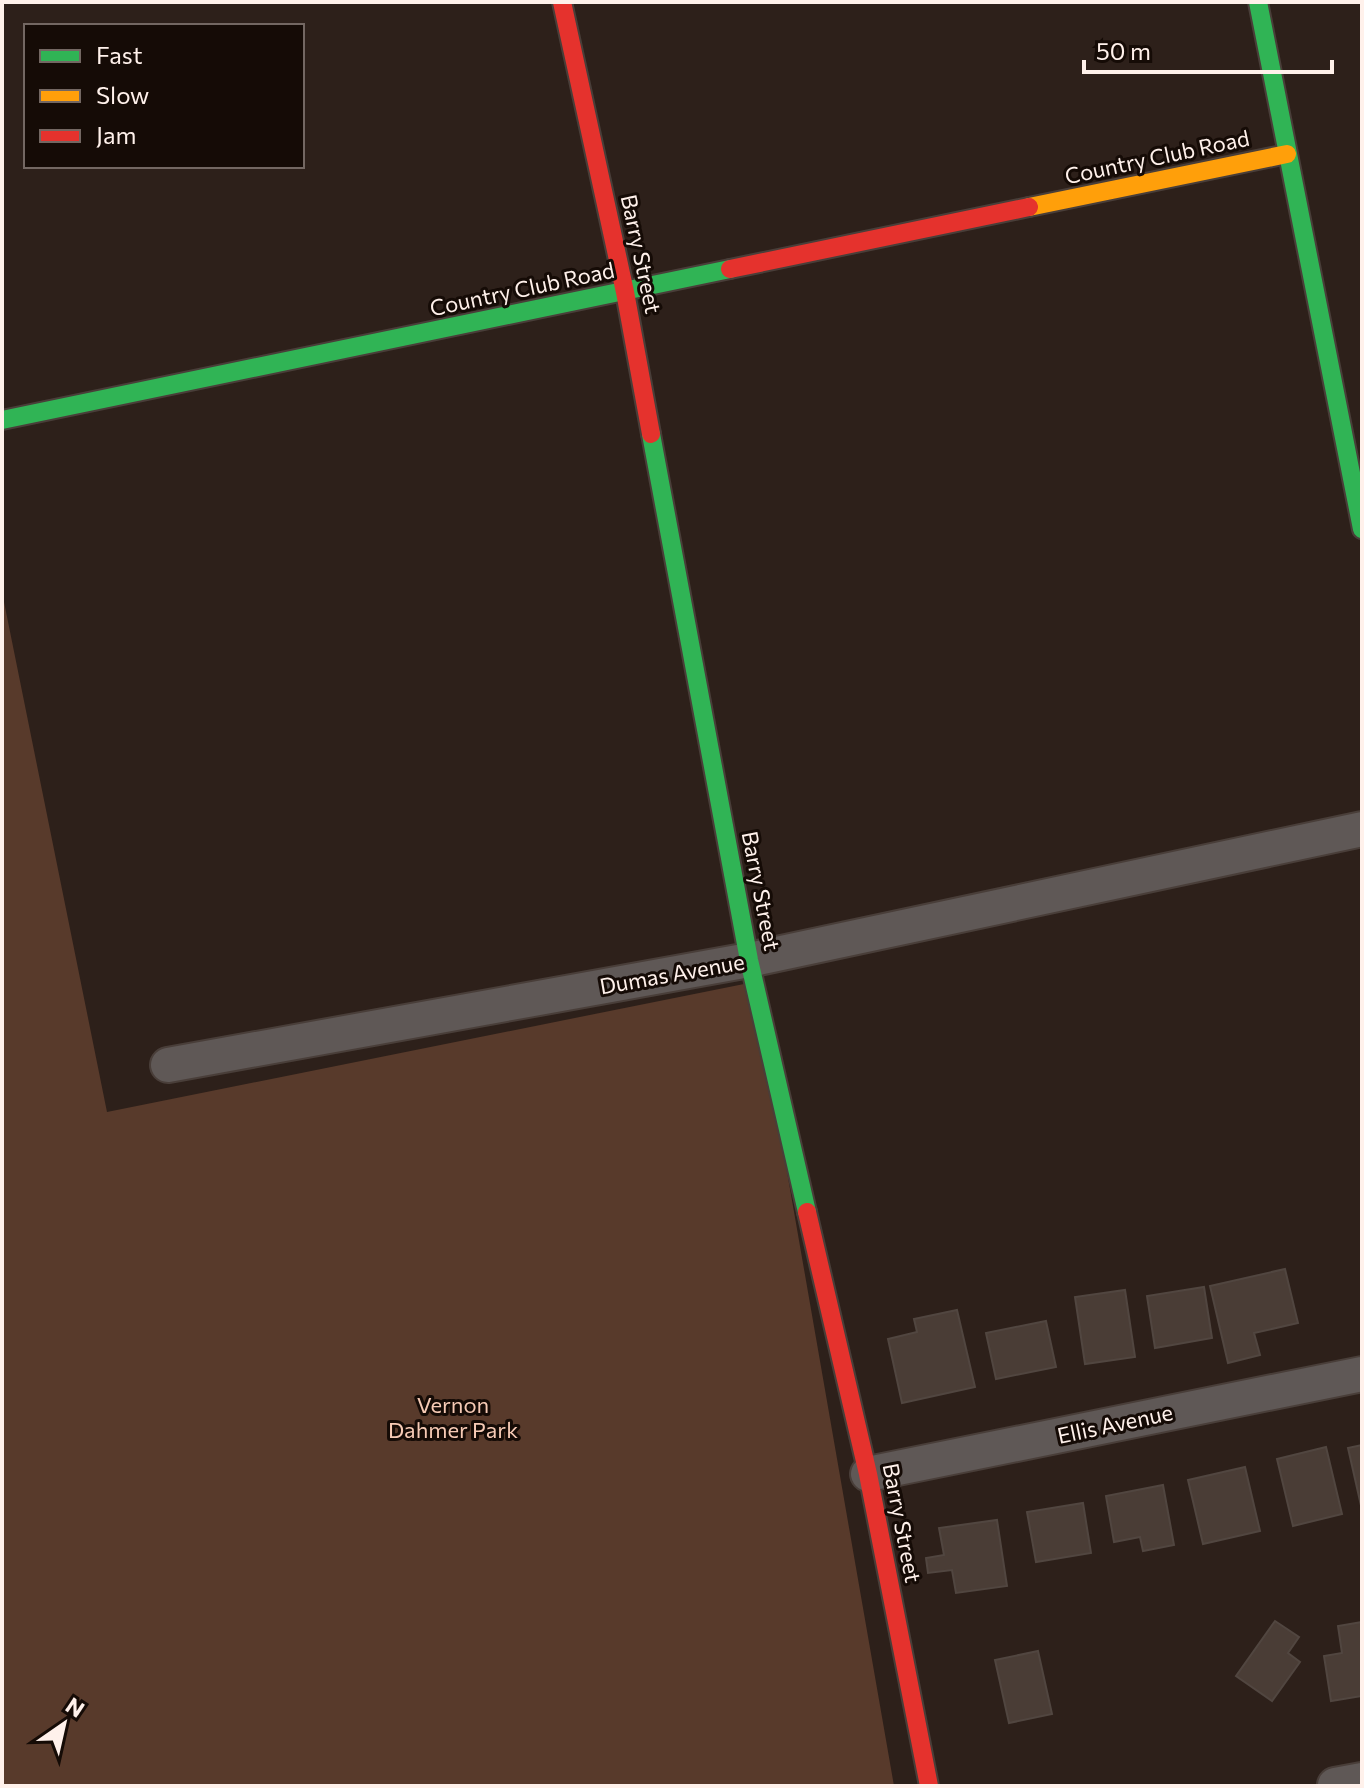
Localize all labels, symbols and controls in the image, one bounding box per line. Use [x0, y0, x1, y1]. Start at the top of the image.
legend [24, 24, 304, 168]
scale bar [1084, 24, 1332, 74]
text: 50 m [1096, 36, 1151, 65]
text: Fast [96, 40, 143, 69]
text: Slow [96, 80, 149, 109]
text: Jam [96, 120, 136, 149]
street label: Country Club Road [1062, 124, 1252, 189]
street label: Barry Street [616, 192, 667, 316]
street label: Country Club Road [427, 256, 617, 321]
street label: Barry Street [737, 829, 786, 953]
street label: Dumas Avenue [597, 947, 747, 1000]
park label: Vernon Dahmer Park [388, 1391, 518, 1443]
street label: Ellis Avenue [1055, 1398, 1175, 1449]
street label: Barry Street [878, 1461, 927, 1585]
north arrow [24, 1684, 104, 1764]
text: N [61, 1691, 90, 1723]

